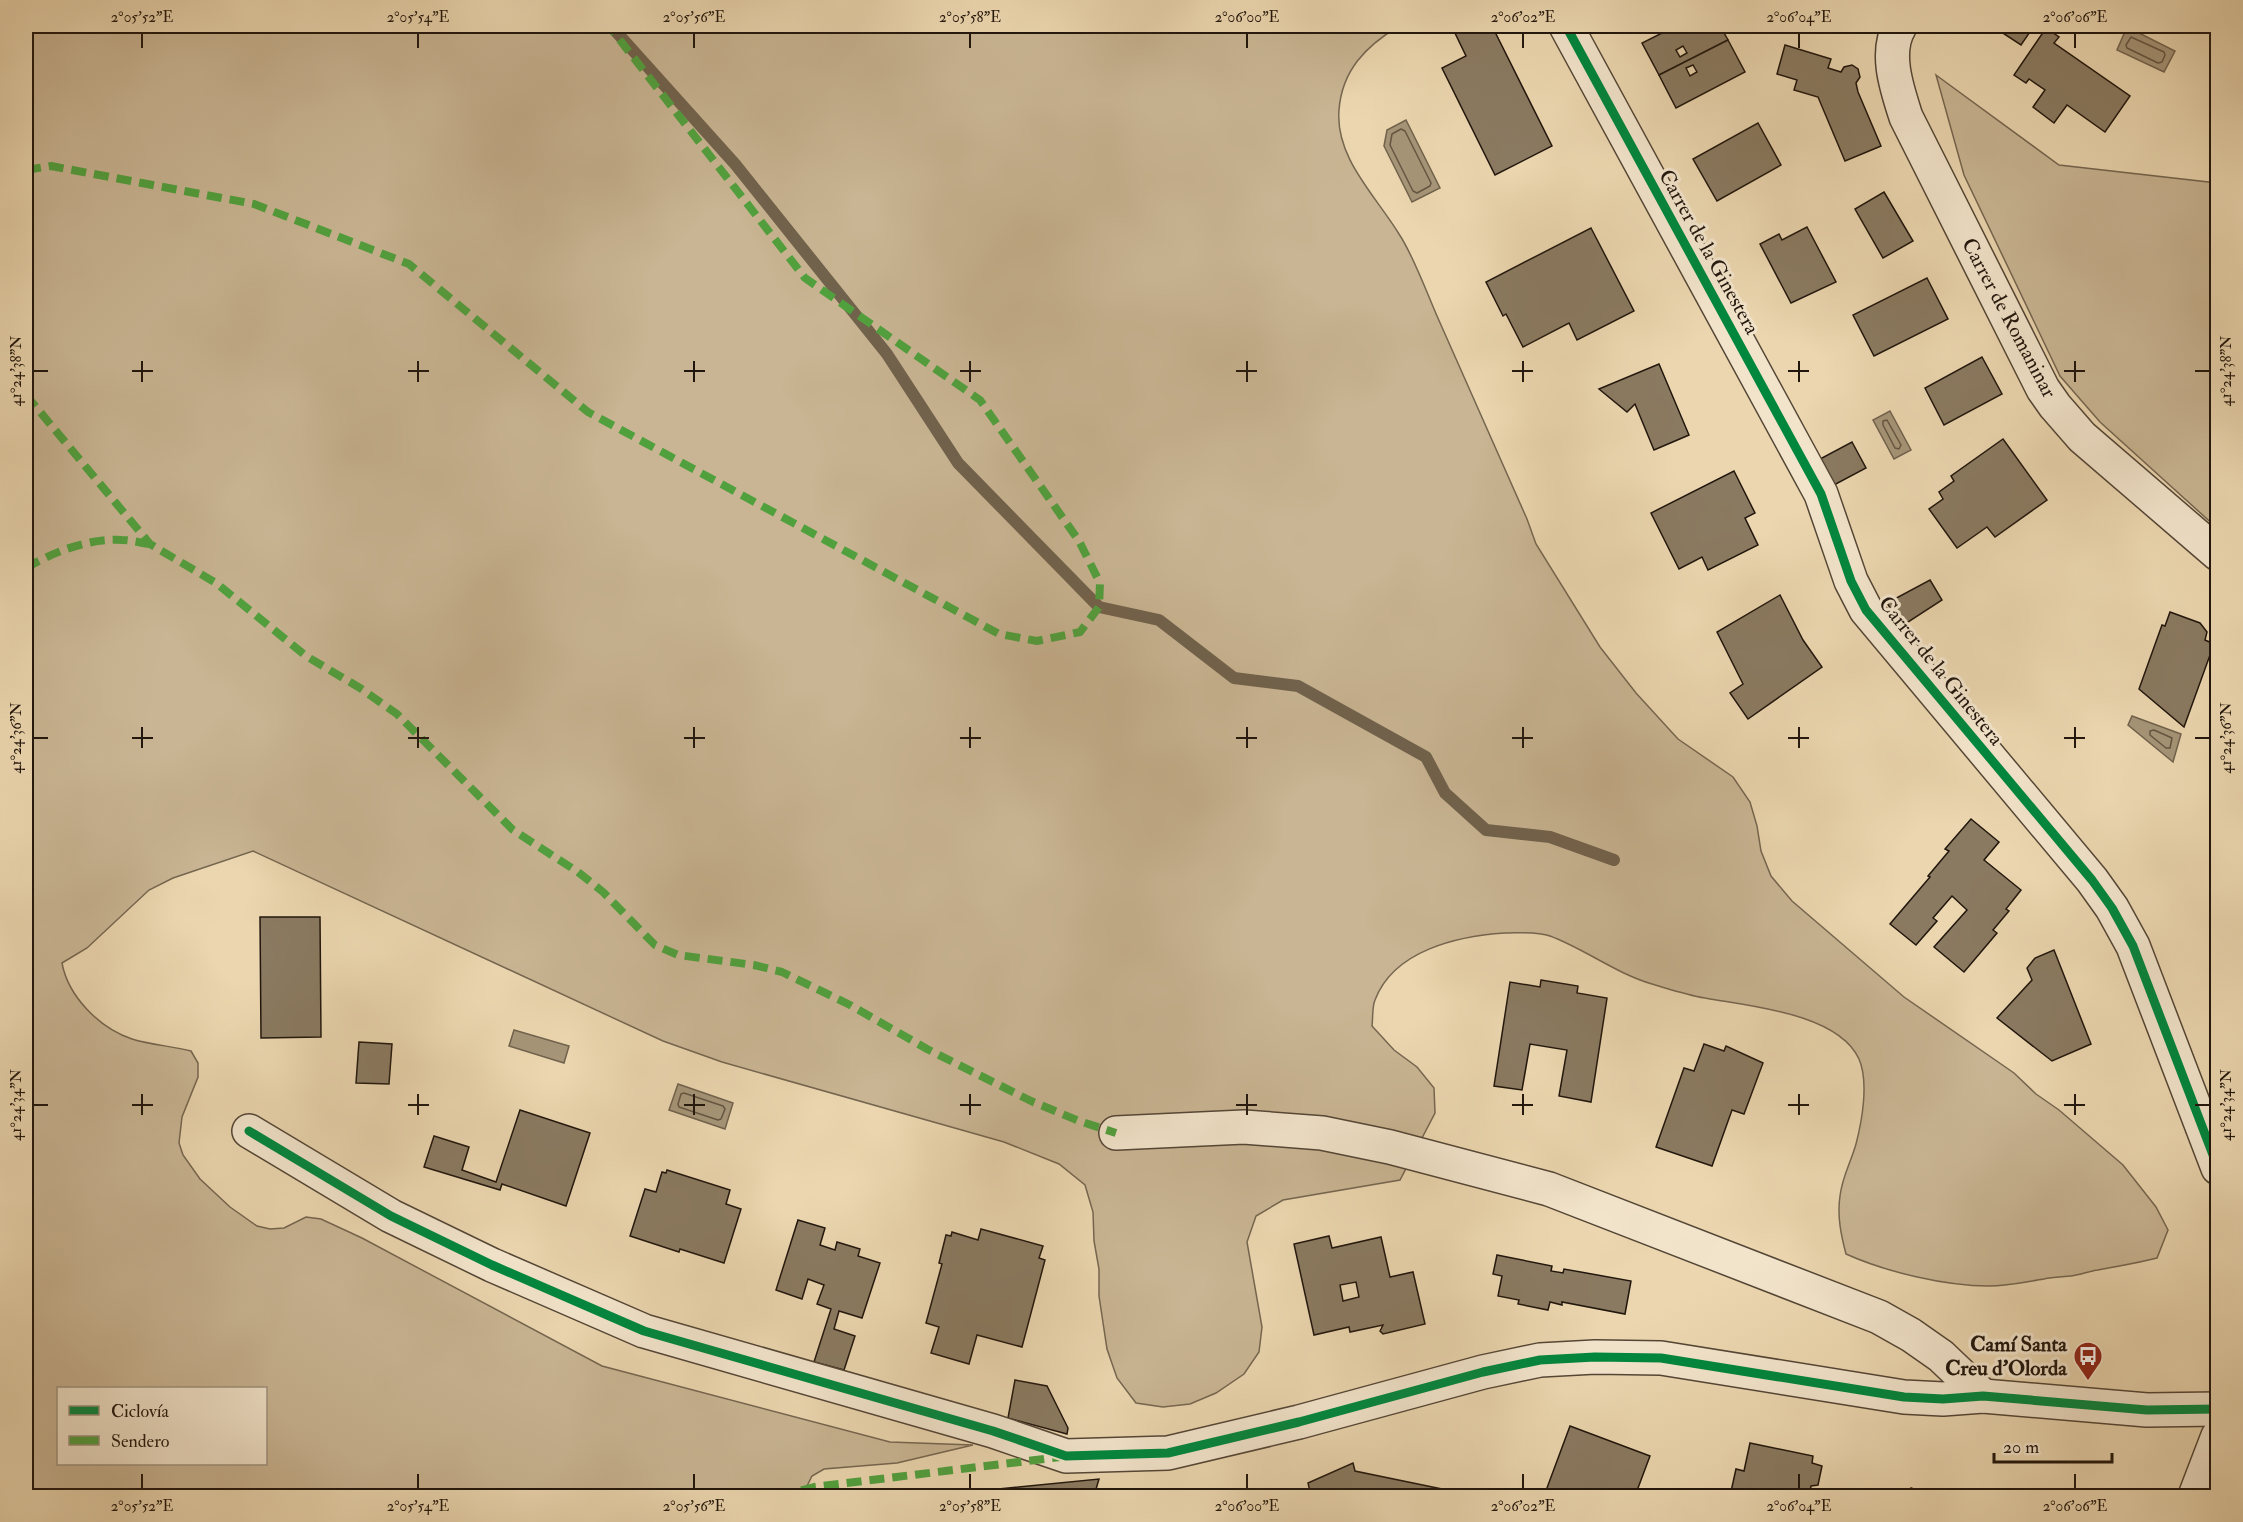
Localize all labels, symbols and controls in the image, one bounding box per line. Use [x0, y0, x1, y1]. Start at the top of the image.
text: 2°05'52"E [111, 8, 173, 27]
text: 2°05'54"E [387, 8, 450, 27]
text: 2°05'56"E [663, 8, 725, 27]
text: 2°05'58"E [939, 8, 1001, 27]
text: 2°06'00"E [1215, 8, 1280, 27]
text: 2°06'02"E [1491, 8, 1556, 27]
text: 2°06'04"E [1766, 8, 1832, 27]
text: 2°06'06"E [2043, 8, 2107, 27]
street label: Carrer de la Ginestera [1652, 165, 1766, 340]
street label: Carrer de Romaninar [1955, 233, 2063, 403]
text: 41°24'38"N [7, 335, 26, 407]
text: 41°24'38"N [2217, 335, 2236, 407]
street label: Carrer de la Ginestera [1872, 591, 2010, 751]
text: 41°24'36"N [7, 702, 26, 774]
text: 41°24'36"N [2217, 702, 2236, 774]
text: 41°24'34"N [7, 1068, 26, 1141]
text: 41°24'34"N [2217, 1068, 2236, 1141]
place label: Camí Santa Creu d'Olorda [1945, 1331, 2068, 1382]
bus stop icon: Camí Santa Creu d'Olorda [2072, 1340, 2104, 1382]
legend [57, 1387, 267, 1465]
text: Ciclovía [111, 1400, 170, 1423]
scale bar [1994, 1426, 2112, 1464]
text: Sendero [111, 1430, 170, 1453]
text: 20 m [2003, 1436, 2039, 1459]
text: 2°05'52"E [111, 1497, 173, 1516]
text: 2°05'54"E [387, 1497, 450, 1516]
text: 2°05'56"E [663, 1497, 725, 1516]
text: 2°05'58"E [939, 1497, 1001, 1516]
text: 2°06'00"E [1215, 1497, 1280, 1516]
text: 2°06'02"E [1491, 1497, 1556, 1516]
text: 2°06'04"E [1766, 1497, 1832, 1516]
text: 2°06'06"E [2043, 1497, 2107, 1516]

